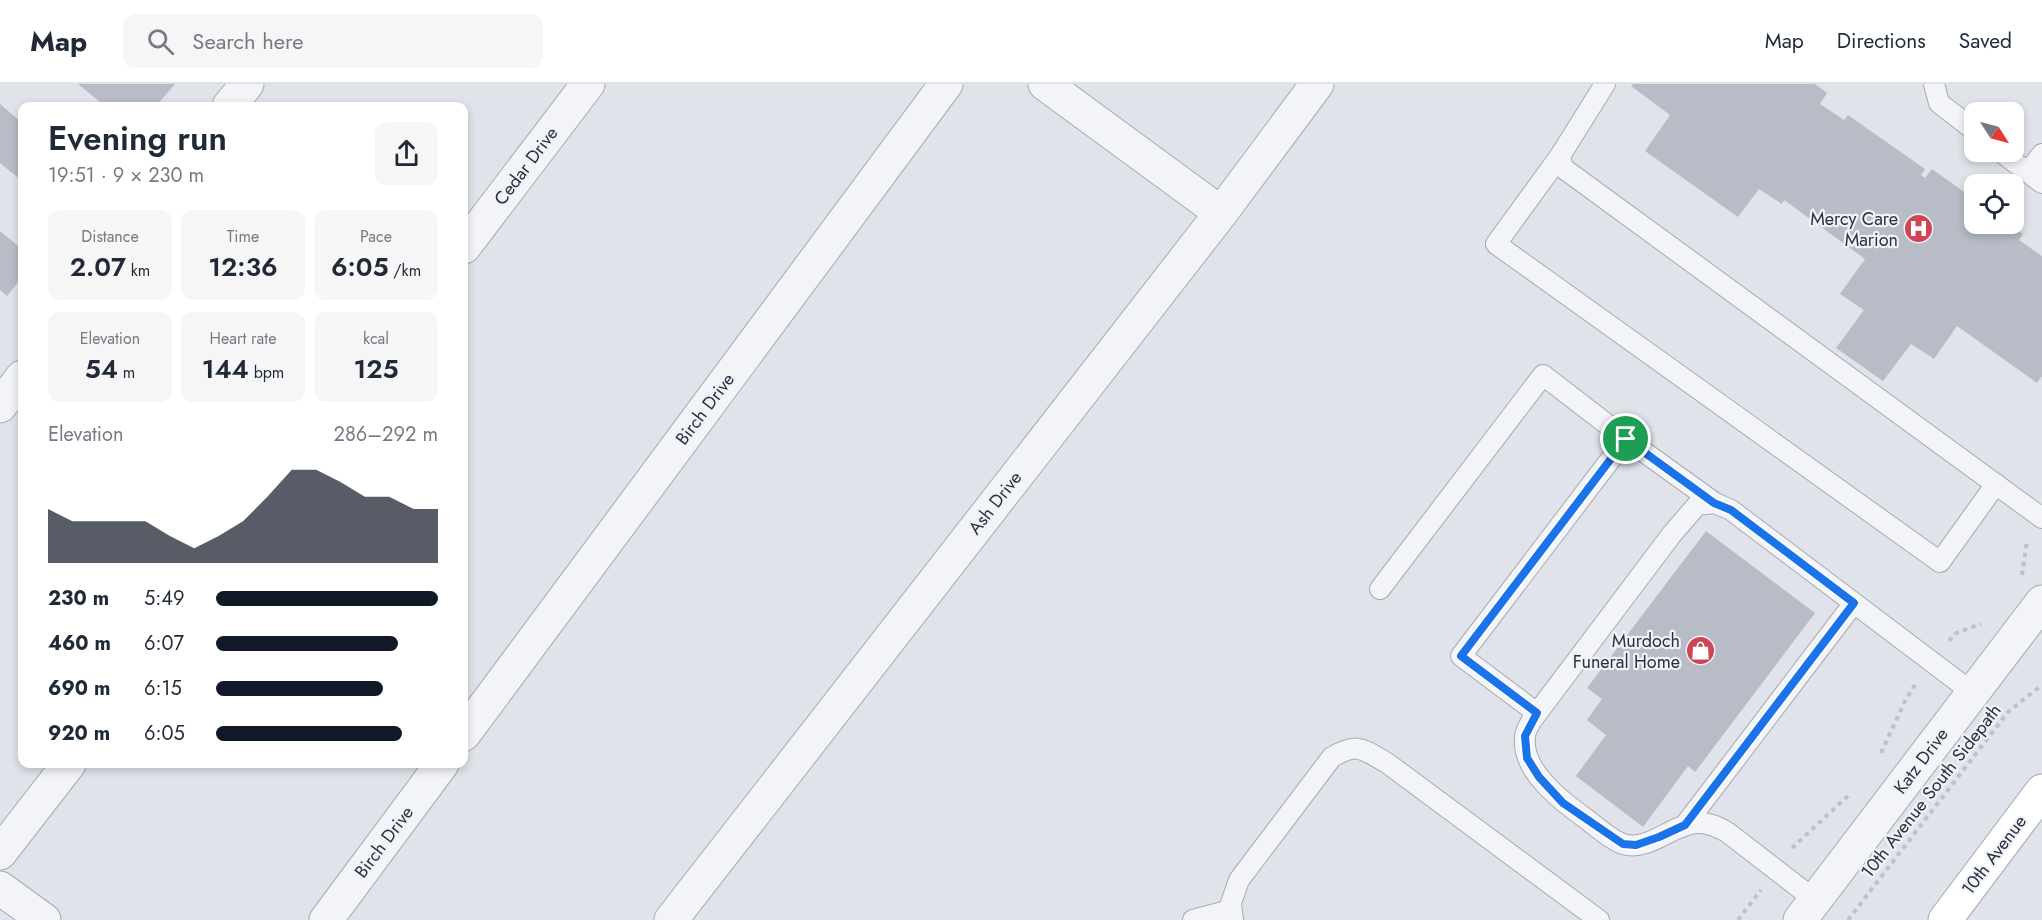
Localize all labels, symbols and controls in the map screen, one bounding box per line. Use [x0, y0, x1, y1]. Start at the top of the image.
search box [123, 14, 543, 68]
text: Map [30, 21, 87, 62]
icon: search [144, 25, 177, 58]
text: Search here [192, 25, 304, 57]
text: Map [1765, 26, 1804, 56]
text: Directions [1837, 26, 1926, 56]
text: Saved [1959, 26, 2012, 56]
north arrow [1964, 102, 2024, 162]
map controls [1964, 102, 2024, 234]
text: Evening run [48, 115, 227, 162]
street label: Cedar Drive [488, 121, 564, 211]
button: share [375, 122, 438, 185]
text: 19:51 · 9 × 230 m [48, 161, 204, 190]
button: locate [1964, 174, 2024, 234]
place label: Mercy Care Marion [1810, 206, 1898, 253]
hospital icon: Mercy Care Marion [1903, 213, 1935, 245]
text: Distance [81, 225, 139, 248]
text: Time [227, 225, 259, 248]
text: Pace [360, 225, 392, 248]
text: 2.07 [70, 248, 126, 286]
text: 12:36 [208, 248, 278, 286]
text: 6:05 [331, 248, 389, 286]
text: km [126, 259, 150, 282]
text: /km [389, 259, 421, 282]
text: Elevation [80, 327, 140, 350]
text: Heart rate [210, 327, 276, 350]
text: kcal [363, 327, 389, 350]
text: 54 [85, 350, 118, 388]
text: 144 [202, 350, 249, 388]
text: 125 [353, 350, 399, 388]
text: m [118, 361, 135, 384]
text: bpm [249, 361, 284, 384]
street label: Birch Drive [669, 368, 741, 450]
pin [1600, 413, 1651, 464]
text: Elevation [48, 420, 123, 449]
text: 286–292 m [334, 420, 438, 449]
icon: arrive [1609, 422, 1642, 455]
street label: Ash Drive [962, 466, 1028, 540]
text: 230 m [48, 584, 109, 613]
text: 5:49 [144, 584, 184, 613]
place label: Murdoch Funeral Home [1573, 628, 1680, 675]
text: 460 m [48, 629, 111, 658]
text: 6:07 [144, 629, 184, 658]
shop icon: Murdoch Funeral Home [1685, 635, 1717, 667]
text: 690 m [48, 674, 110, 703]
text: 6:15 [144, 674, 182, 703]
street label: 10th Avenue South Sidepath [1856, 700, 2006, 882]
text: 920 m [48, 719, 110, 748]
text: 6:05 [144, 719, 185, 748]
street label: Katz Drive [1887, 722, 1955, 800]
street label: Birch Drive [348, 801, 420, 883]
street label: 10th Avenue [1957, 811, 2031, 899]

